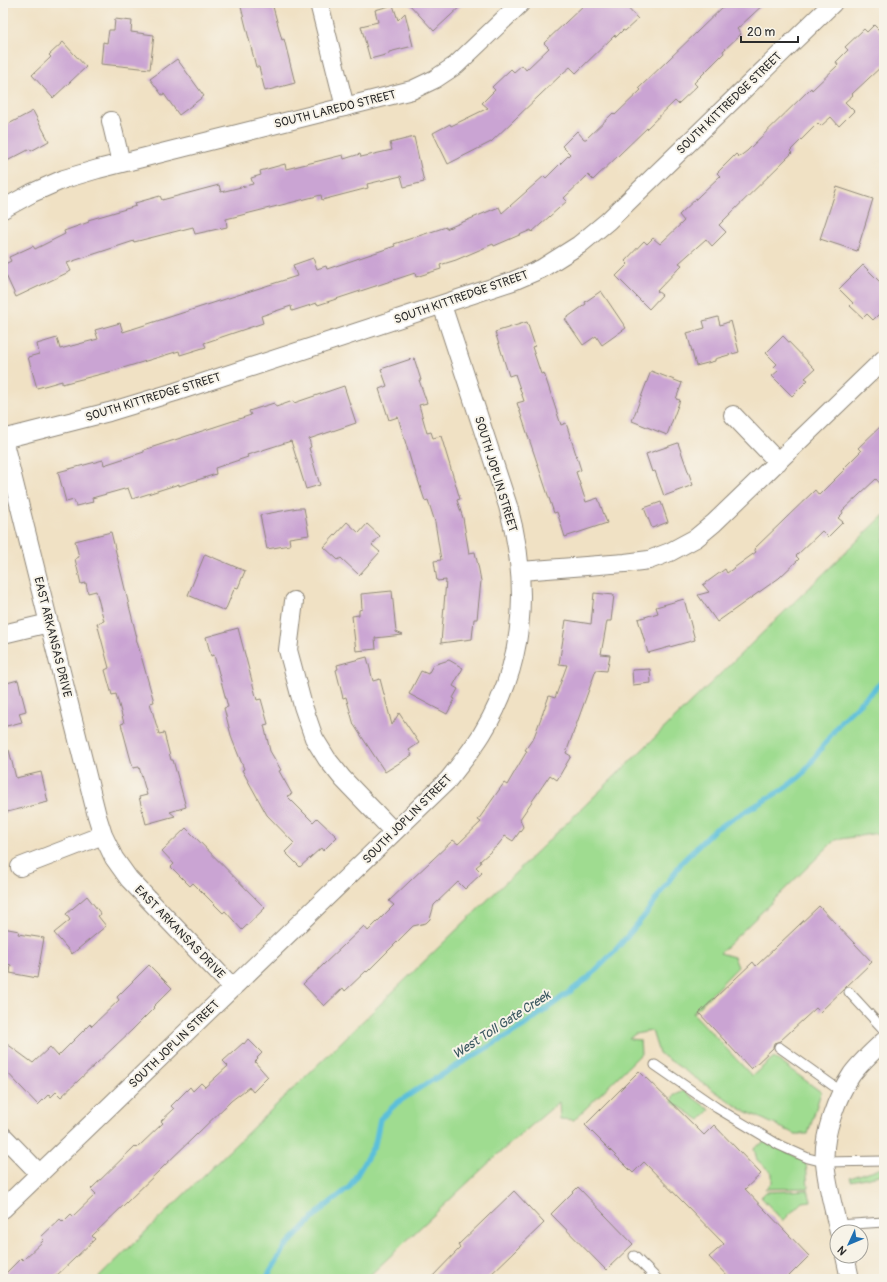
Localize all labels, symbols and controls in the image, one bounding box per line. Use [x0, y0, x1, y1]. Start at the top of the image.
scale bar [741, 18, 798, 44]
text: 20 m [747, 25, 776, 40]
street label: SOUTH KITTREDGE STREET [674, 49, 785, 158]
street label: SOUTH LAREDO STREET [273, 87, 398, 132]
street label: SOUTH KITTREDGE STREET [392, 267, 530, 327]
street label: SOUTH KITTREDGE STREET [84, 370, 223, 425]
street label: SOUTH JOPLIN STREET [471, 415, 520, 534]
street label: EAST ARKANSAS DRIVE [30, 575, 75, 699]
street label: SOUTH JOPLIN STREET [360, 771, 455, 867]
street label: EAST ARKANSAS DRIVE [131, 883, 228, 982]
water label: West Toll Gate Creek [450, 986, 555, 1062]
street label: SOUTH JOPLIN STREET [126, 997, 223, 1091]
north arrow [829, 1224, 869, 1264]
text: N [835, 1243, 849, 1258]

